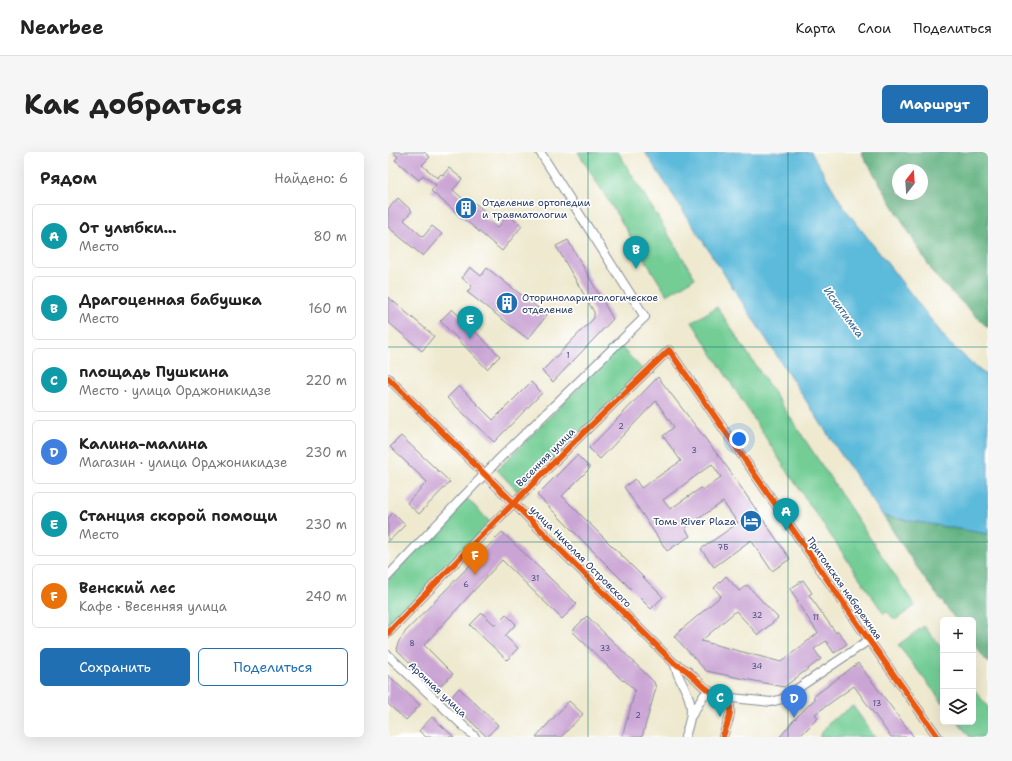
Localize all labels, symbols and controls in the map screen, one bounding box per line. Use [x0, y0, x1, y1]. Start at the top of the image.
text: Nearbee [20, 15, 104, 40]
text: Карта [795, 19, 836, 37]
text: Слои [858, 19, 891, 37]
text: Поделиться [913, 19, 992, 37]
text: Как добраться [24, 85, 243, 123]
button: Маршрут [882, 85, 988, 123]
north arrow [892, 164, 928, 200]
text: Рядом [40, 167, 97, 189]
text: Найдено: 6 [274, 170, 348, 187]
building icon: Отделение ортопедии и травматологии [453, 195, 479, 221]
place label: Отделение ортопедии и травматологии [482, 196, 591, 221]
text: От улыбки... [79, 218, 177, 238]
text: A [49, 228, 59, 245]
text: 80 m [313, 228, 347, 245]
pin: B [623, 236, 649, 269]
text: Место [79, 238, 119, 255]
water label: Искитимка [820, 284, 867, 341]
text: Драгоценная бабушка [79, 290, 262, 310]
building icon: Оториноларингологическое отделение [494, 290, 520, 316]
place label: Оториноларингологическое отделение [522, 291, 659, 316]
text: B [50, 300, 58, 317]
text: 160 m [309, 300, 347, 317]
pin: E [457, 306, 483, 339]
text: Место [79, 310, 119, 327]
house number: 1 [566, 350, 570, 361]
text: площадь Пушкина [79, 362, 229, 382]
text: C [50, 372, 58, 389]
text: 220 m [305, 372, 347, 389]
text: Место · улица Орджоникидзе [79, 382, 271, 399]
house number: 2 [618, 421, 624, 432]
street label: Весенняя улица [513, 425, 578, 490]
your location [729, 429, 749, 449]
text: Калина-малина [79, 434, 208, 454]
text: D [49, 444, 59, 461]
text: 230 m [305, 444, 347, 461]
house number: 3 [691, 445, 697, 456]
text: Магазин · улица Орджоникидзе [79, 454, 287, 471]
pin: A [773, 498, 799, 531]
street label: улица Николая Островского [527, 503, 634, 610]
text: Станция скорой помощи [79, 506, 278, 526]
hotel icon: Томь River Plaza [738, 508, 764, 534]
place label: Томь River Plaza [653, 515, 737, 528]
text: E [50, 516, 58, 533]
text: 230 m [305, 516, 347, 533]
text: Место [79, 526, 119, 543]
street label: Притомская набережная [804, 535, 885, 642]
pin: F [462, 542, 488, 575]
house number: 7Б [718, 542, 728, 553]
house number: 31 [531, 573, 539, 584]
text: Венский лес [79, 578, 176, 598]
house number: 6 [463, 579, 469, 590]
text: F [50, 588, 58, 605]
text: 240 m [305, 588, 347, 605]
text: Кафе · Весенняя улица [79, 598, 227, 615]
house number: 32 [752, 610, 763, 621]
house number: 11 [813, 612, 819, 623]
map controls [940, 617, 976, 725]
button: + [940, 617, 976, 653]
house number: 8 [409, 638, 415, 649]
house number: 33 [600, 643, 610, 654]
button: Сохранить [40, 648, 190, 686]
button: Поделиться [198, 648, 348, 686]
button: − [940, 653, 976, 689]
street label: Арочная улица [406, 659, 470, 720]
house number: 34 [752, 661, 763, 672]
pin: C [707, 684, 733, 717]
pin: D [781, 685, 807, 718]
button: layers [940, 689, 976, 725]
house number: 13 [873, 698, 881, 709]
house number: 2 [635, 710, 641, 721]

